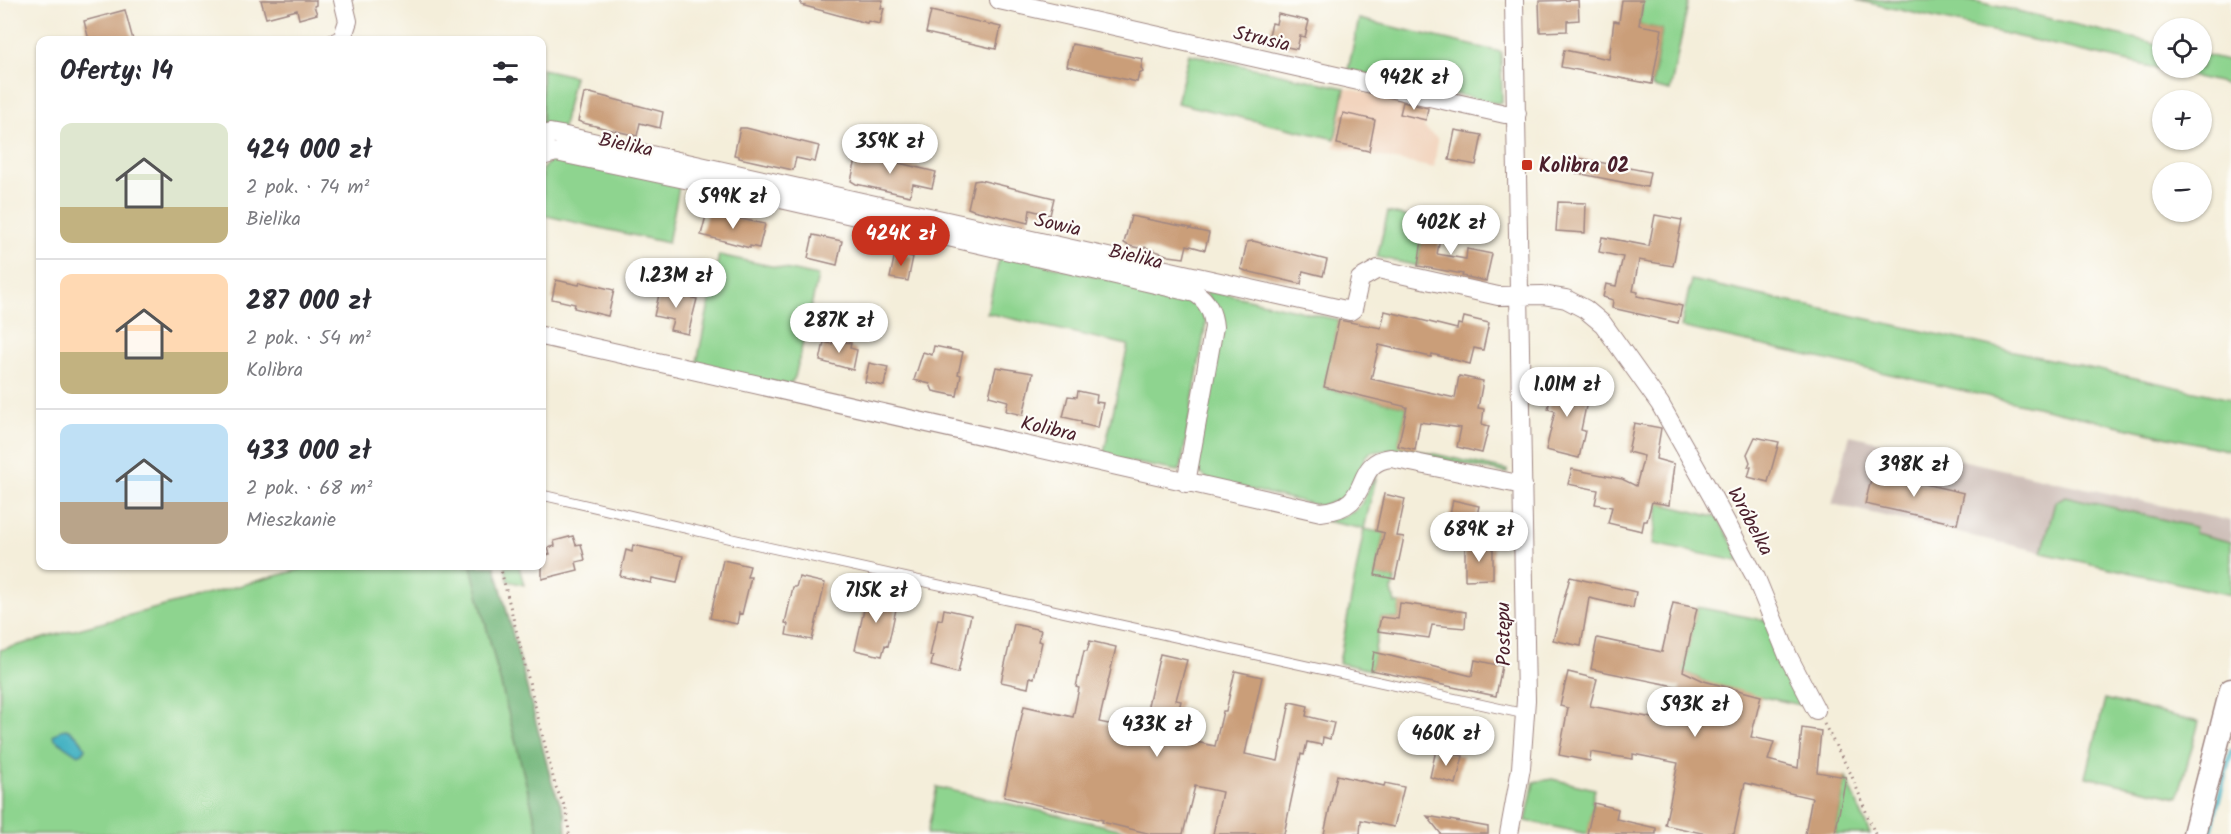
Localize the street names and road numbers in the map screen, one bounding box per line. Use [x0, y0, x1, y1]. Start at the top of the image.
street label: Strusia [1230, 18, 1293, 62]
street label: Bielika [595, 125, 656, 167]
street label: Sowia [1031, 205, 1084, 247]
street label: Bielika [1105, 236, 1166, 280]
street label: Kolibra [1017, 408, 1080, 452]
street label: Wróbelka [1718, 482, 1781, 562]
street label: Postępu [1488, 601, 1522, 666]

